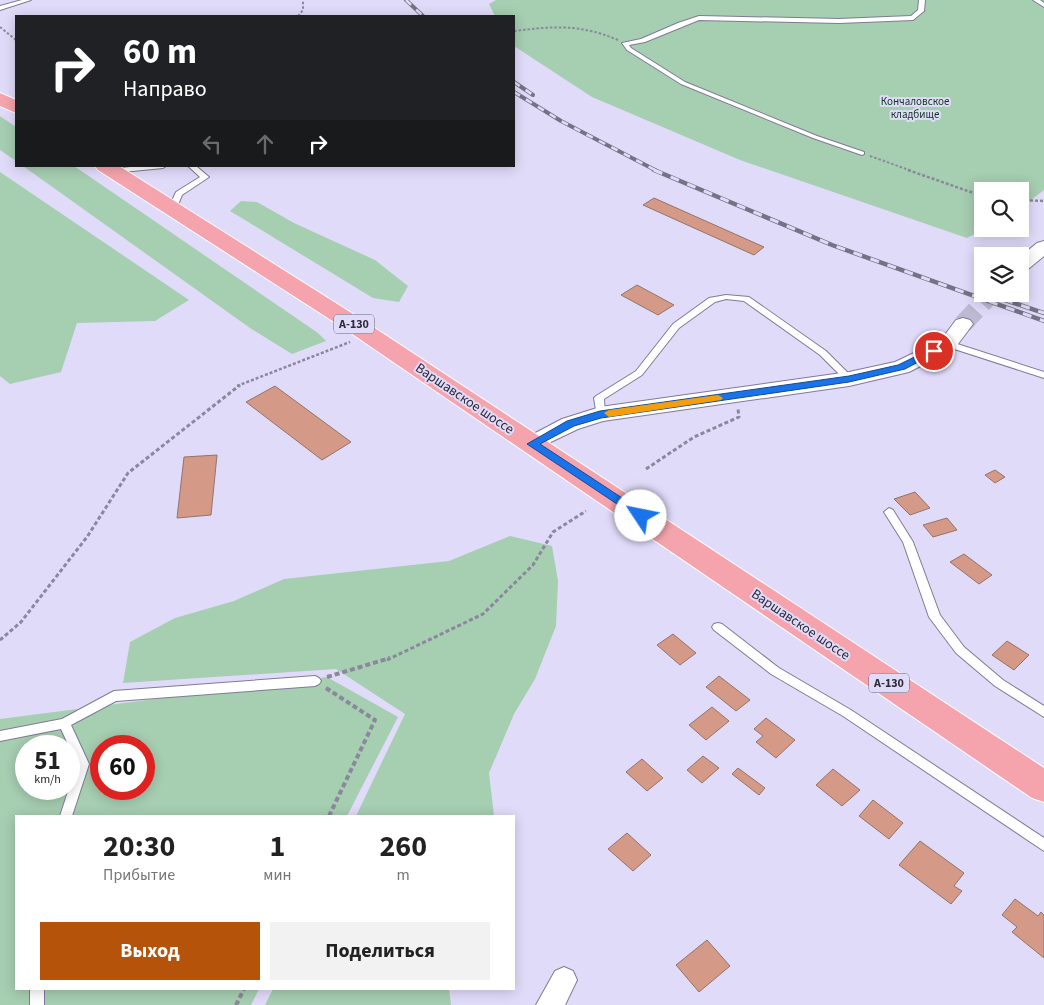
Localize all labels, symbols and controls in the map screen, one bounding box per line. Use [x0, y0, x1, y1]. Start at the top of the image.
text: 60 m [123, 27, 197, 77]
icon: right [40, 35, 105, 100]
text: Направо [123, 73, 207, 105]
park label: Кончаловское кладбище [881, 94, 950, 122]
icon: left [198, 130, 226, 158]
icon: ahead [251, 130, 279, 158]
icon: right [304, 130, 332, 158]
map controls [974, 182, 1029, 302]
button: search [974, 182, 1029, 237]
button: layers [974, 247, 1029, 302]
road number: А-130 [334, 314, 374, 334]
pin [913, 330, 955, 372]
icon: arrive [920, 337, 948, 365]
street label: Варшавское шоссе [411, 358, 518, 439]
position arrow [614, 489, 666, 541]
street label: Варшавское шоссе [747, 584, 854, 665]
road number: А-130 [869, 674, 909, 692]
speed limit sign: 60 [90, 735, 155, 800]
text: 51 [34, 743, 61, 779]
text: km/h [34, 771, 61, 788]
text: 20:30 [103, 825, 175, 868]
text: 1 [269, 825, 285, 868]
text: 260 [379, 825, 427, 868]
text: Прибытие [103, 864, 175, 886]
text: мин [263, 864, 291, 886]
text: m [397, 864, 410, 886]
button: Выход [40, 922, 260, 980]
button: Поделиться [270, 922, 490, 980]

